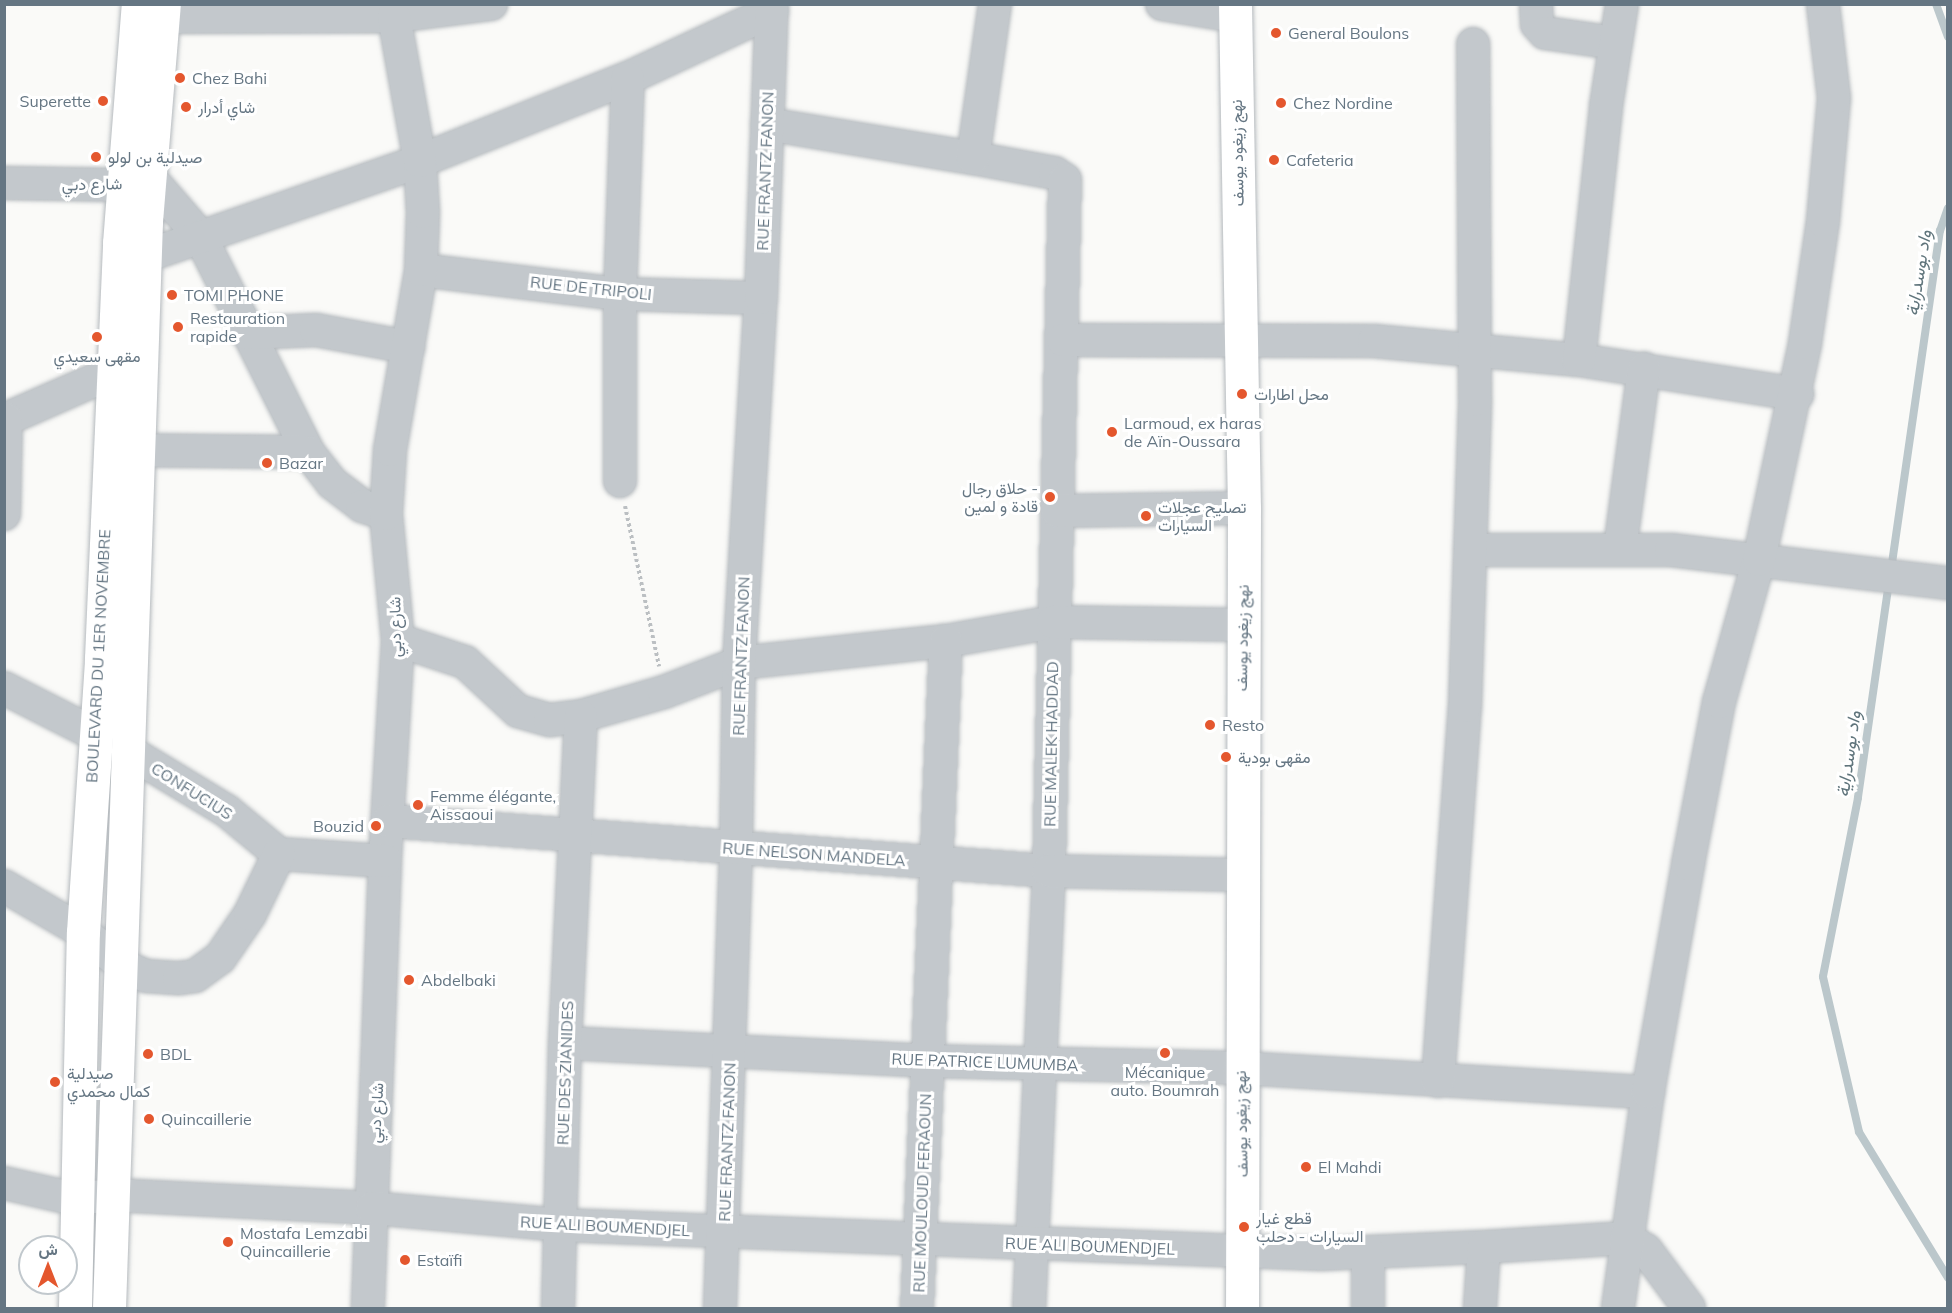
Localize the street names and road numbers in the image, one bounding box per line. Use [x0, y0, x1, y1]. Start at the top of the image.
street label: RUE FRANTZ FANON [753, 91, 777, 251]
street label: نهج زيغود يوسف [1226, 99, 1248, 207]
street label: شارع دبي [62, 174, 122, 194]
street label: RUE DE TRIPOLI [529, 272, 653, 304]
street label: BOULEVARD DU 1ER NOVEMBRE [82, 529, 114, 783]
street label: RUE FRANTZ FANON [729, 576, 753, 736]
street label: نهج زيغود يوسف [1231, 584, 1253, 692]
street label: شارع دبي [385, 597, 405, 657]
street label: RUE MALEK HADDAD [1040, 661, 1062, 827]
street label: CONFUCIUS [148, 758, 236, 824]
street label: RUE NELSON MANDELA [722, 838, 906, 870]
street label: RUE DES ZIANIDES [553, 1001, 577, 1145]
street label: RUE PATRICE LUMUMBA [891, 1049, 1079, 1075]
street label: RUE FRANTZ FANON [715, 1062, 739, 1222]
street label: نهج زيغود يوسف [1230, 1070, 1252, 1178]
street label: شارع دبي [365, 1082, 387, 1144]
street label: RUE MOULOUD FERAOUN [909, 1093, 935, 1293]
street label: RUE ALI BOUMENDJEL [520, 1212, 690, 1240]
street label: RUE ALI BOUMENDJEL [1005, 1233, 1175, 1259]

